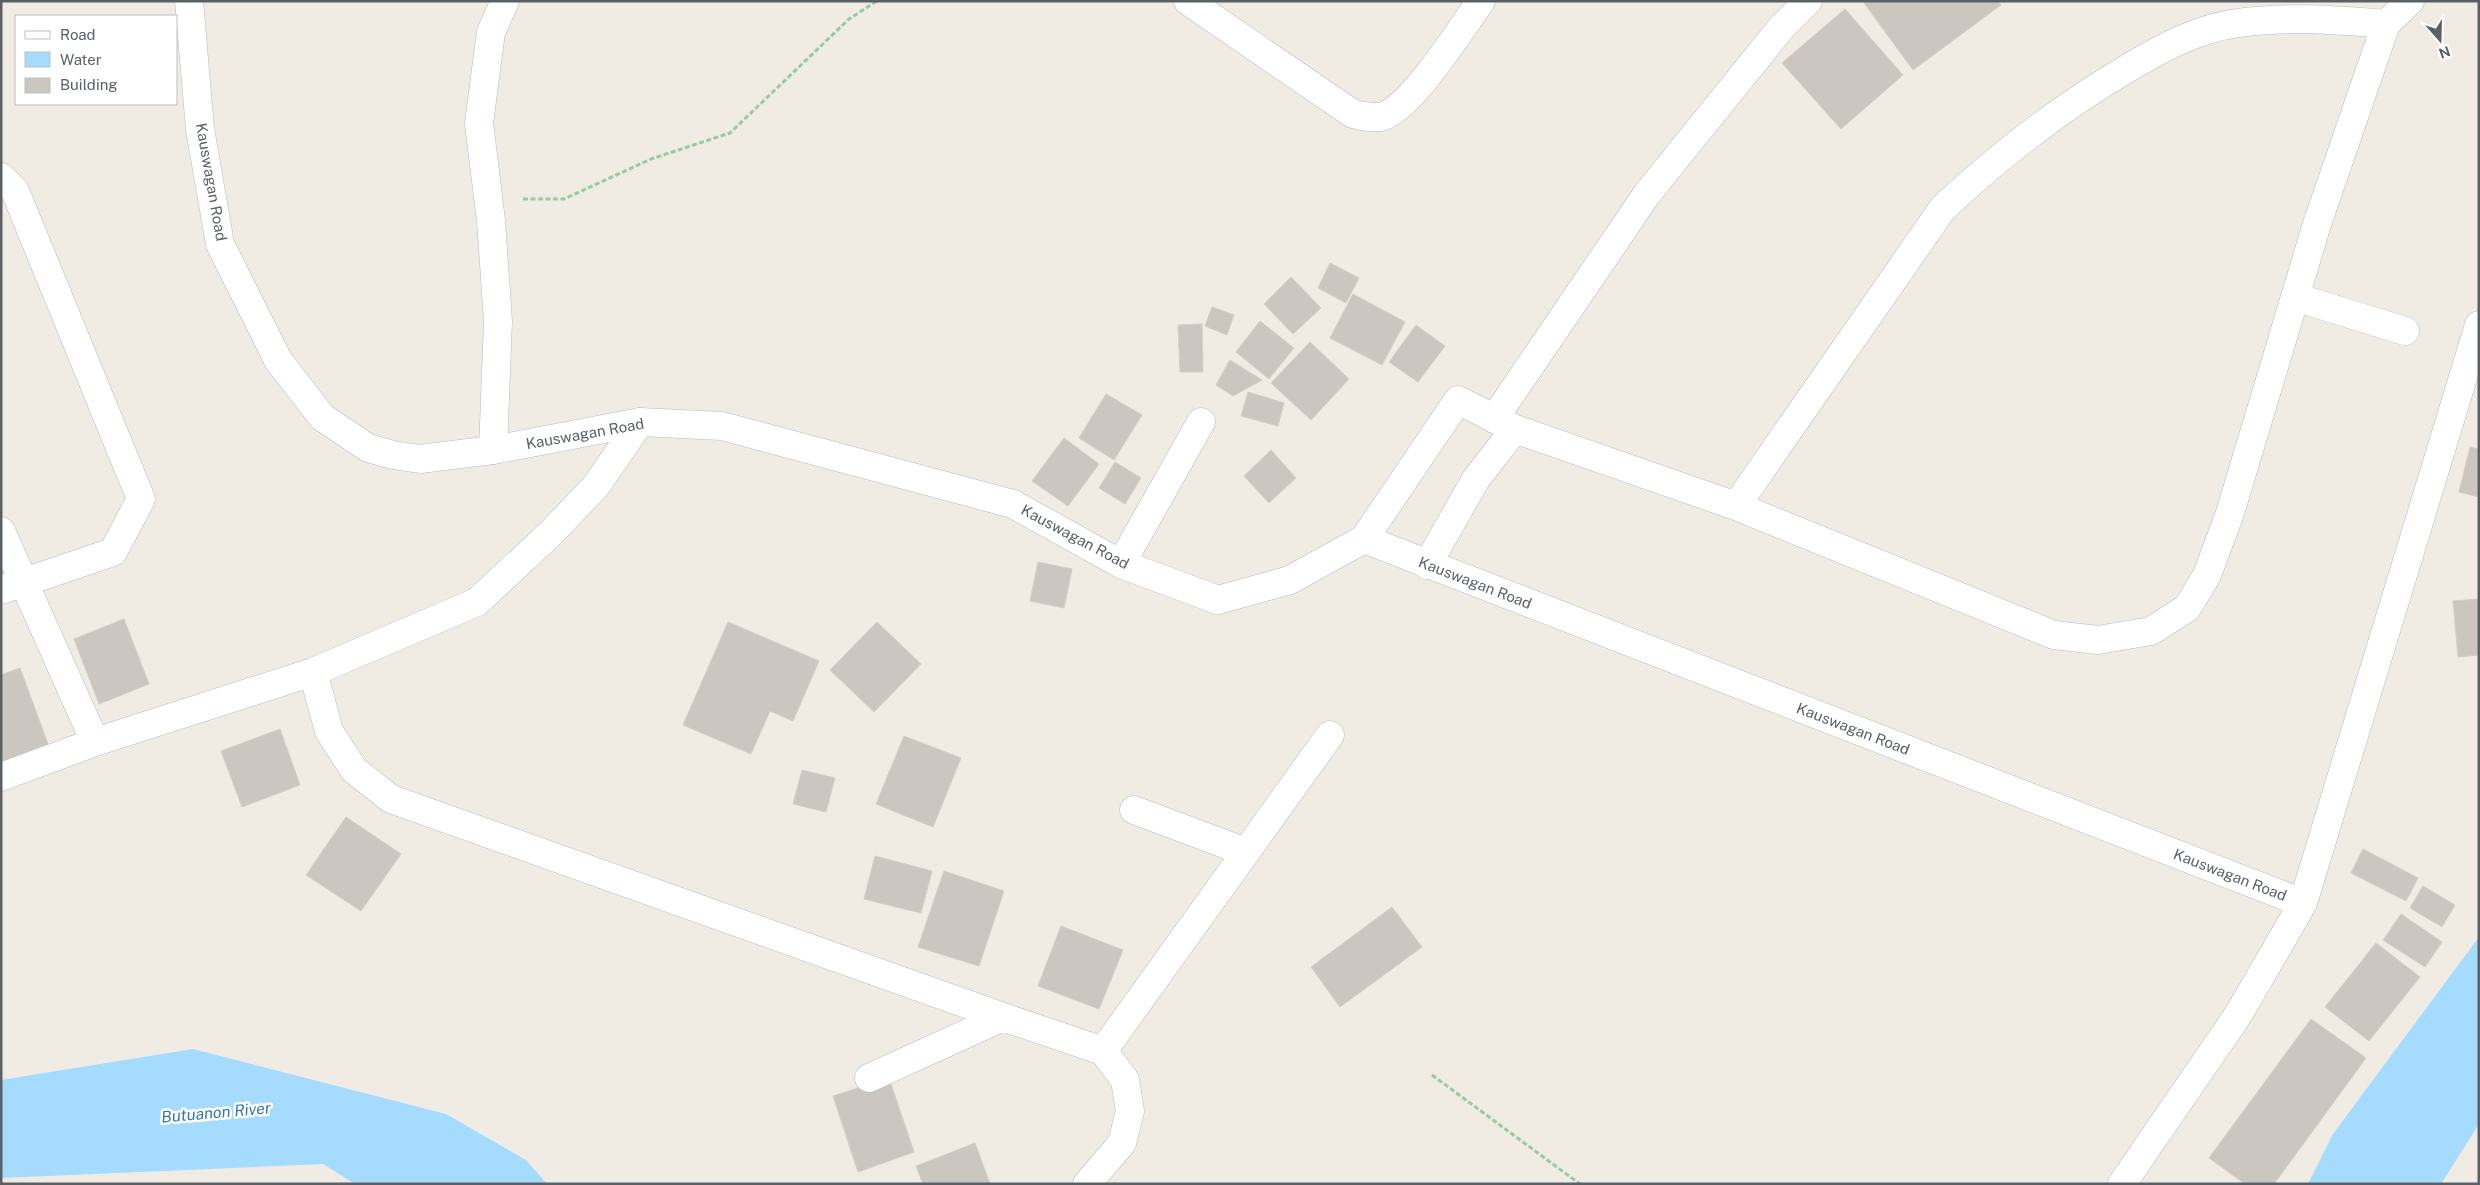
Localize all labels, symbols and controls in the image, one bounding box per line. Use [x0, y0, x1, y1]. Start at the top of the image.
legend [15, 15, 178, 105]
north arrow [2415, 15, 2465, 65]
text: Road [60, 26, 96, 43]
text: N [2437, 43, 2452, 62]
text: Water [60, 51, 102, 68]
text: Building [60, 76, 118, 93]
street label: Kauswagan Road [193, 121, 230, 242]
street label: Kauswagan Road [524, 415, 645, 452]
street label: Kauswagan Road [1018, 501, 1132, 572]
street label: Kauswagan Road [1416, 553, 1534, 612]
street label: Kauswagan Road [1794, 699, 1912, 758]
street label: Kauswagan Road [2171, 845, 2289, 904]
water label: Butuanon River [161, 1098, 272, 1127]

